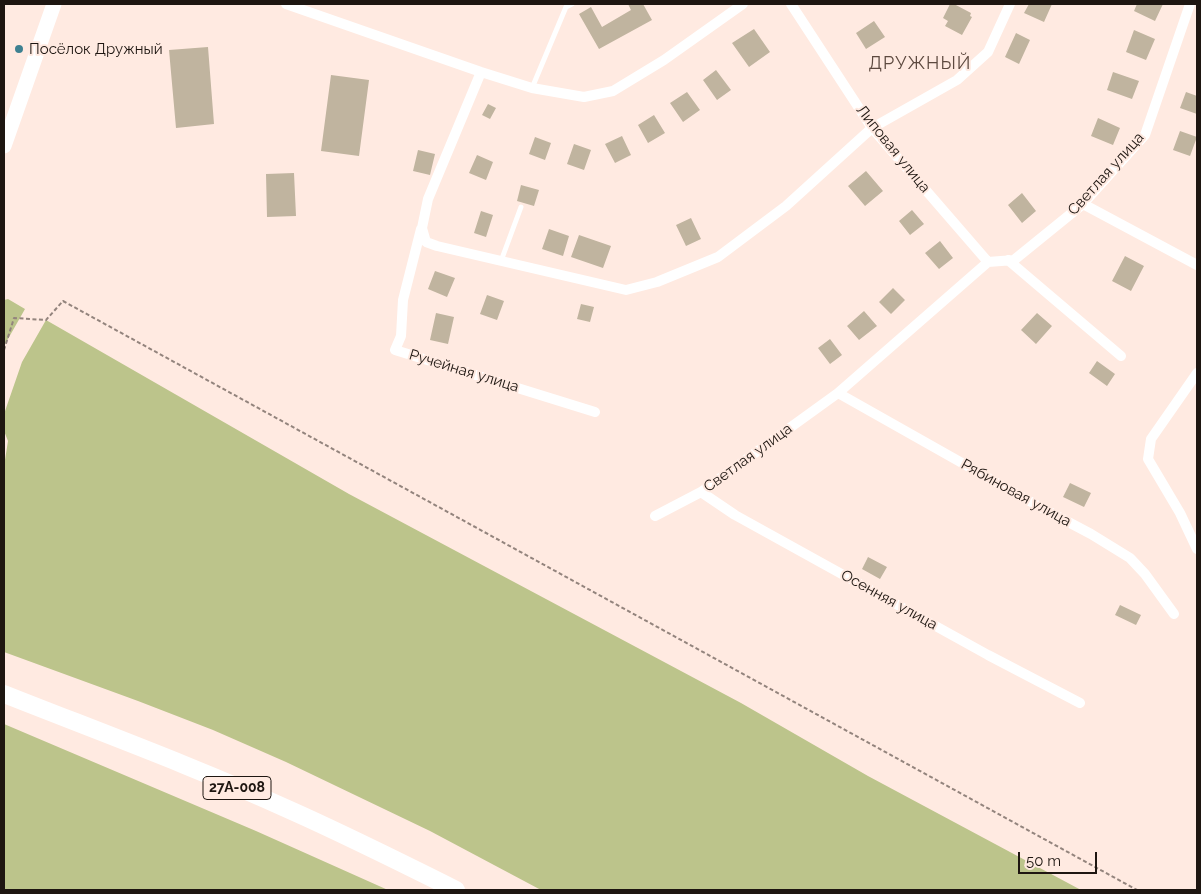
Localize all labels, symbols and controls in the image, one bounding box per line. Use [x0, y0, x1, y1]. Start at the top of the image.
place label: Посёлок Дружный [29, 40, 163, 58]
marker: Посёлок Дружный [13, 43, 25, 55]
district label: ДРУЖНЫЙ [868, 53, 972, 75]
street label: Липовая улица [852, 102, 934, 196]
street label: Светлая улица [1064, 129, 1148, 219]
street label: Ручейная улица [407, 346, 521, 396]
street label: Светлая улица [700, 420, 796, 496]
street label: Рябиновая улица [958, 455, 1074, 531]
street label: Осенняя улица [838, 566, 940, 634]
road number: 27А-008 [203, 776, 271, 800]
scale bar [1021, 842, 1100, 874]
text: 50 m [1026, 852, 1061, 870]

